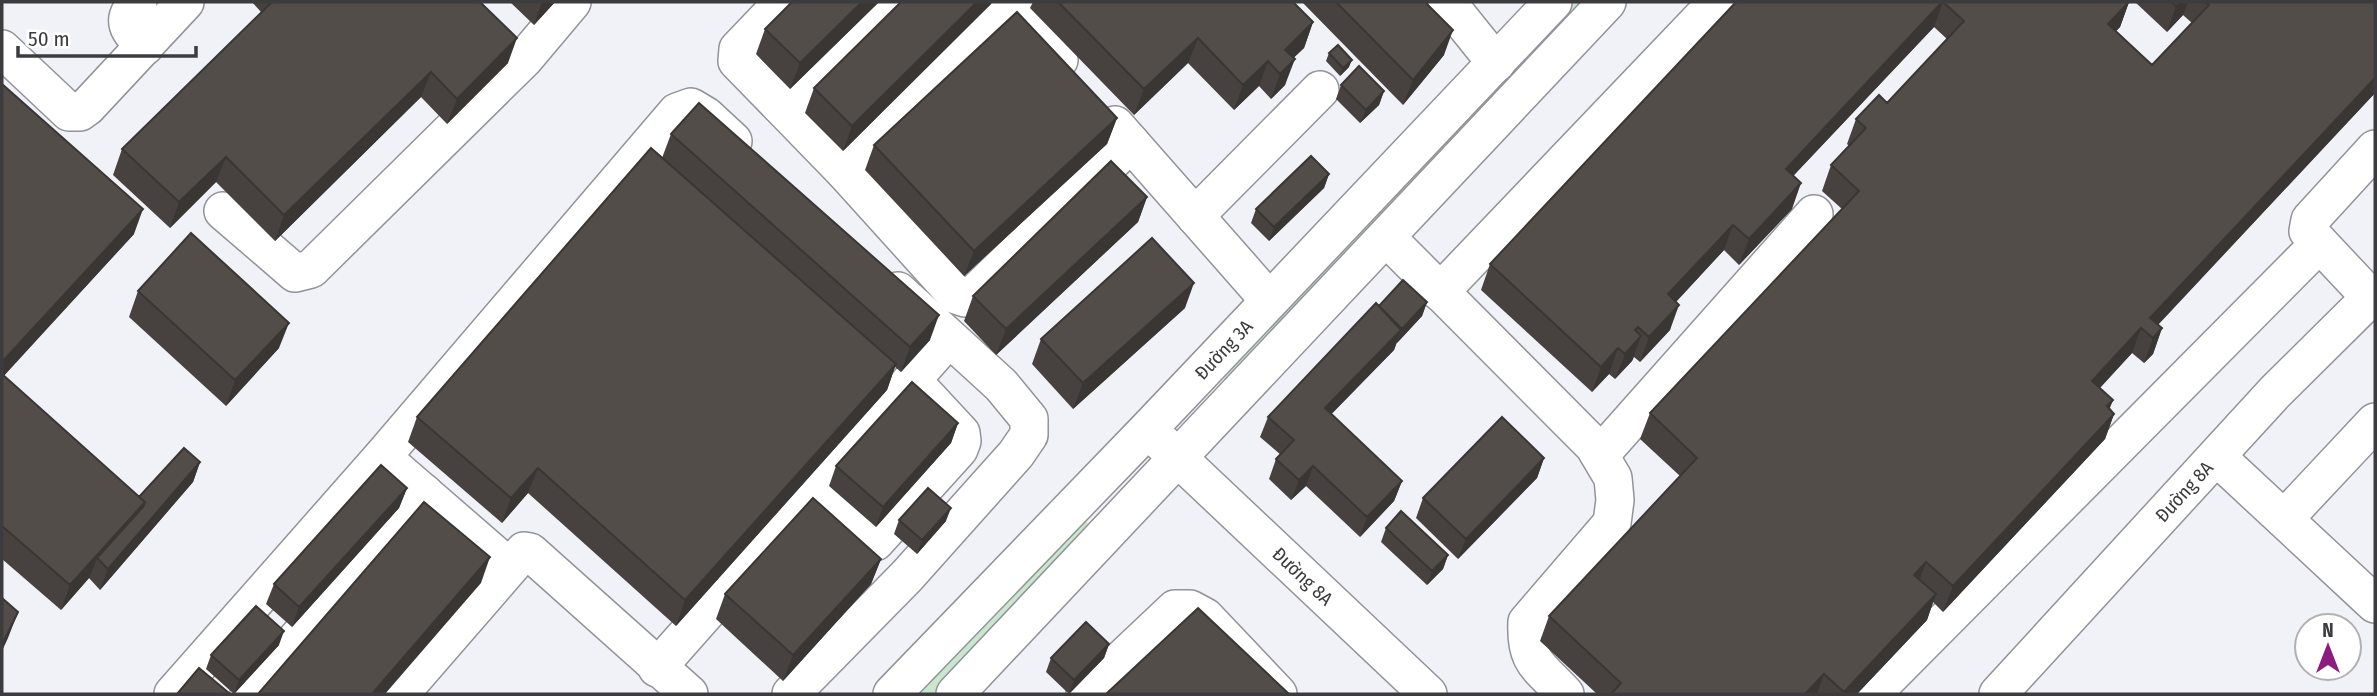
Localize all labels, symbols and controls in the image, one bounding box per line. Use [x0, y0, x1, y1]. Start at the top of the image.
scale bar [18, 14, 196, 58]
text: 50 m [28, 26, 70, 52]
street label: Đường 3A [1190, 315, 1257, 385]
street label: Đường 8A [2151, 456, 2218, 527]
street label: Đường 8A [1268, 542, 1338, 610]
north arrow [2293, 612, 2363, 682]
text: N [2322, 619, 2334, 642]

